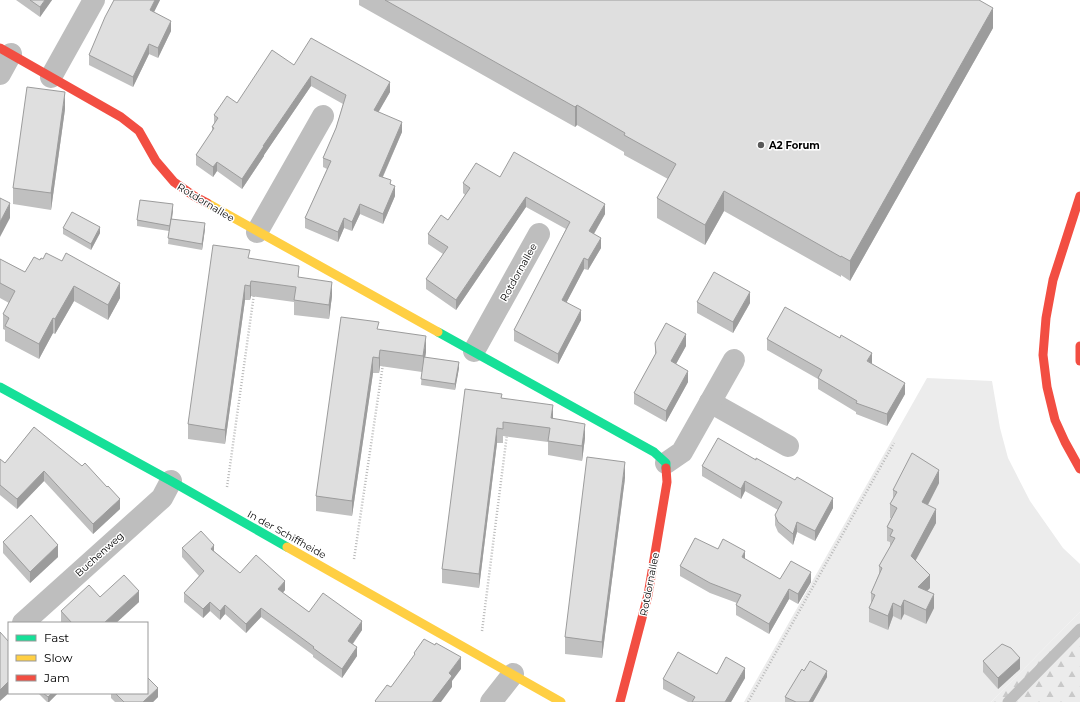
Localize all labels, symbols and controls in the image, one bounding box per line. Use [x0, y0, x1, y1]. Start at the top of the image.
place label: A2 Forum [768, 139, 820, 152]
marker: A2 Forum [756, 140, 766, 150]
street label: Rotdornallee [175, 180, 237, 225]
street label: Rotdornallee [497, 241, 540, 304]
street label: In der Schiffheide [245, 507, 328, 561]
street label: Buchenweg [72, 529, 126, 580]
street label: Rotdornallee [637, 551, 662, 617]
legend [8, 622, 148, 694]
text: Fast [44, 630, 69, 645]
text: Slow [44, 650, 73, 665]
text: Jam [43, 670, 70, 685]

